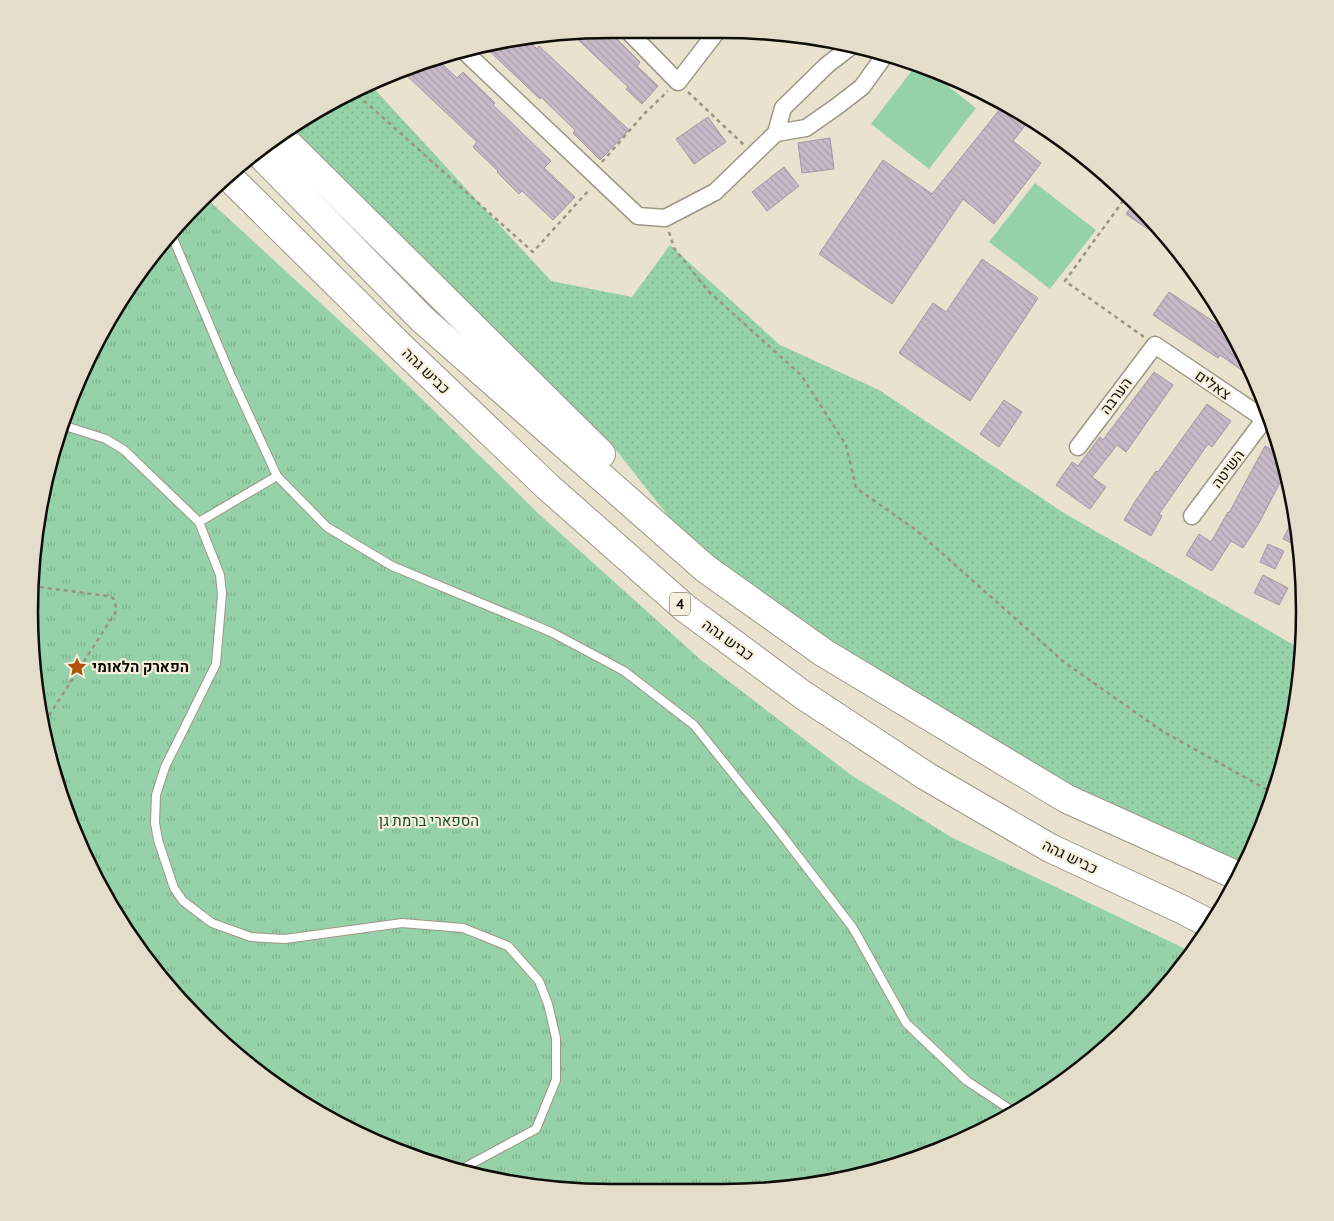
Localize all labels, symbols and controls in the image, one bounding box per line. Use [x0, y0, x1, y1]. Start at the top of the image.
street label: כביש גהה [398, 344, 454, 398]
street label: צאלים [1192, 366, 1234, 404]
street label: הערבה [1096, 374, 1136, 418]
street label: השיטה [1208, 446, 1248, 492]
road number: 4 [670, 592, 690, 616]
street label: כביש גהה [699, 615, 757, 665]
place icon: הפארק הלאומי [66, 656, 88, 678]
place label: הפארק הלאומי [92, 658, 189, 676]
park label: הספארי ברמת גן [379, 812, 479, 830]
street label: כביש גהה [1039, 836, 1101, 878]

